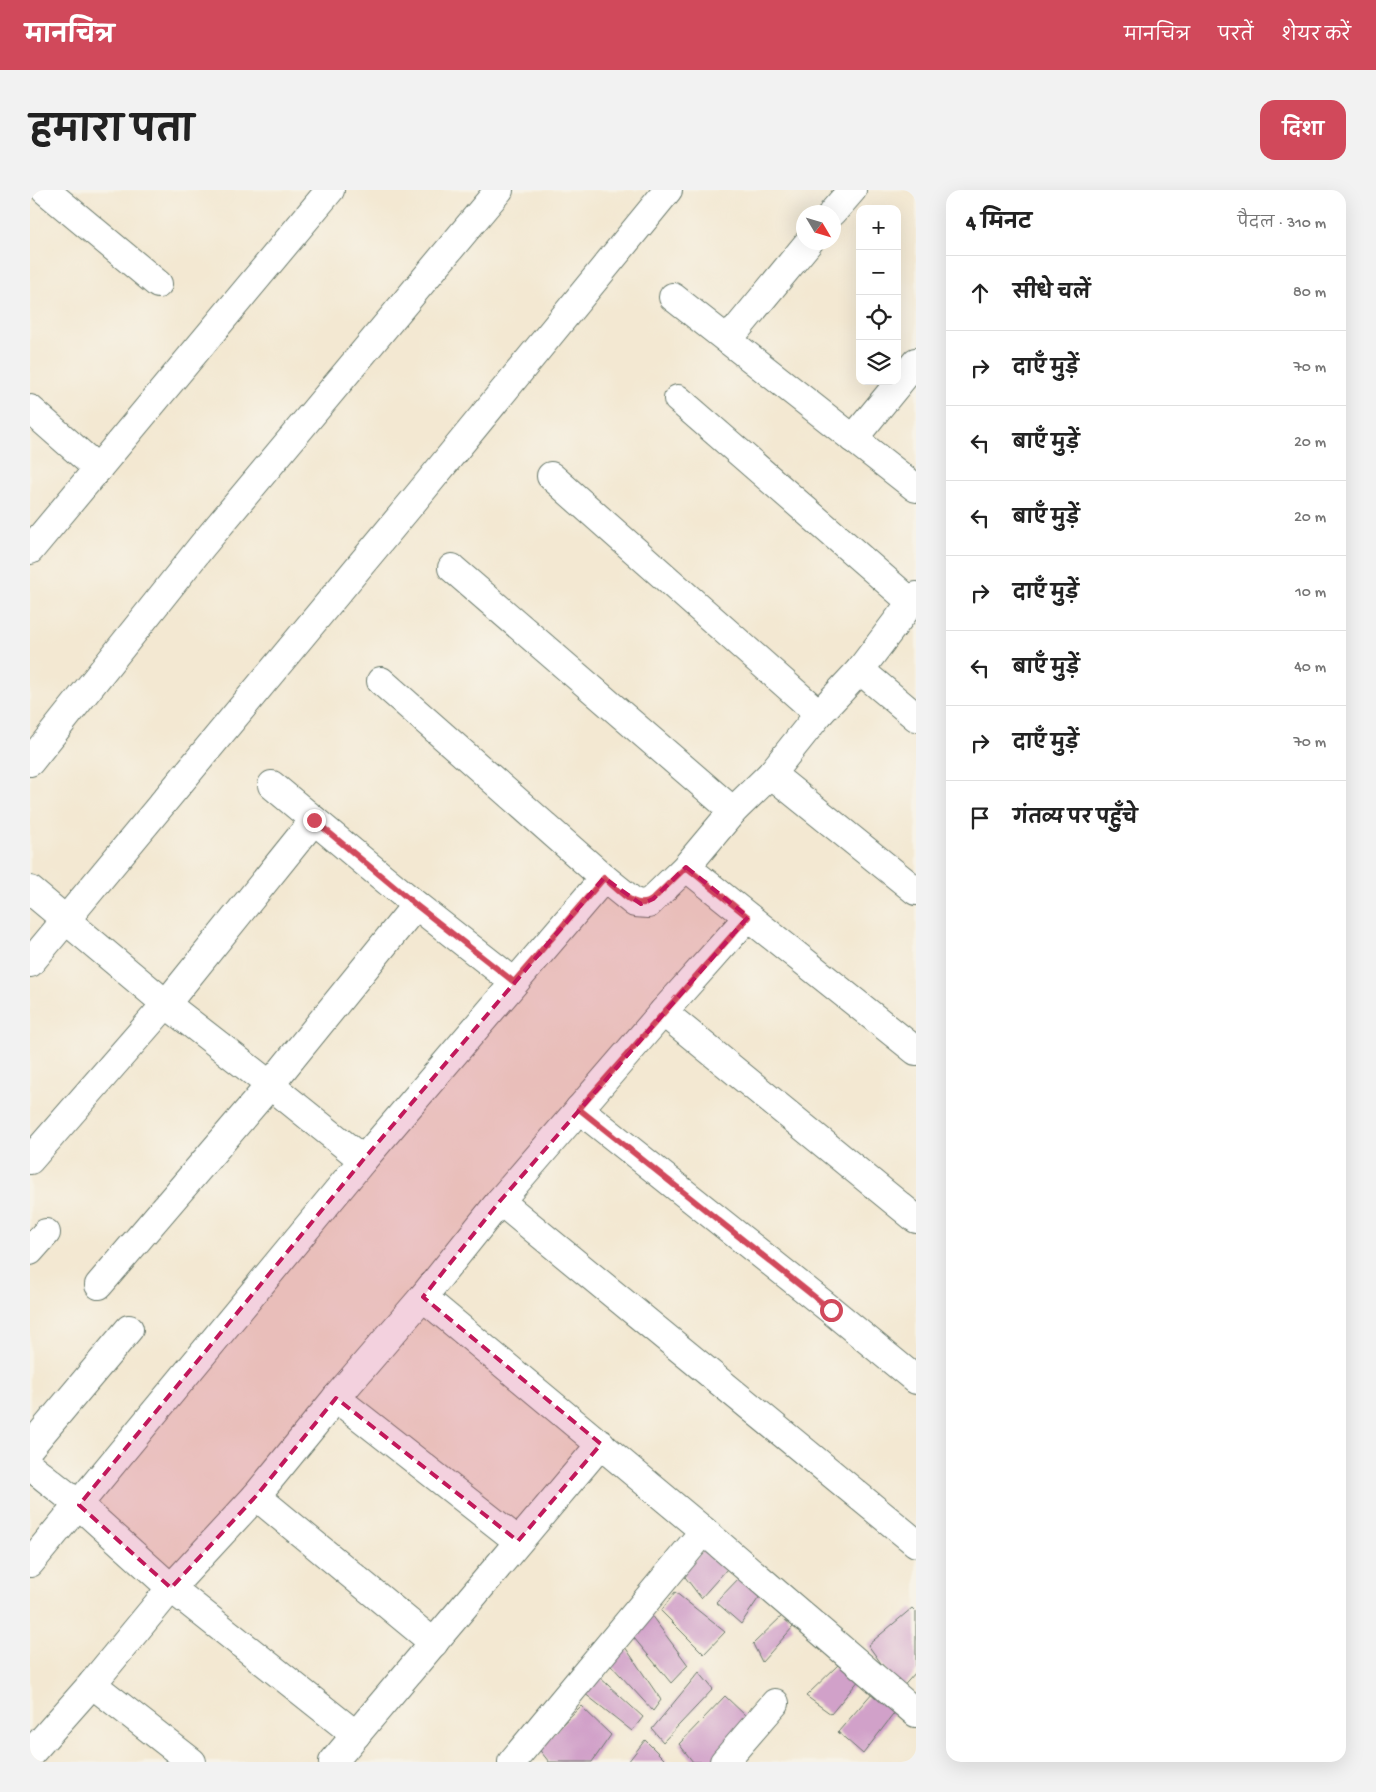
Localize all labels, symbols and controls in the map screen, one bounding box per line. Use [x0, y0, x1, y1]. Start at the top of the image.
text: मानचित्र [25, 23, 114, 52]
text: मानचित्र [1124, 26, 1190, 47]
text: परतें [1218, 26, 1253, 47]
text: शेयर करें [1281, 26, 1351, 47]
button: दिशा [1260, 100, 1346, 160]
text: हमारा पता [30, 113, 194, 154]
north arrow [796, 205, 841, 250]
map controls [856, 205, 901, 385]
button: + [856, 205, 901, 250]
text: 4 मिनट [966, 212, 1032, 237]
text: पैदल · 310 m [1237, 215, 1326, 234]
button: − [856, 250, 901, 295]
icon: ahead [966, 279, 994, 307]
text: सीधे चलें [1013, 283, 1090, 306]
text: 80 m [1293, 284, 1326, 303]
button: locate [856, 295, 901, 340]
button: layers [856, 340, 901, 385]
icon: right [966, 354, 994, 382]
text: दाएँ मुड़ें [1013, 358, 1079, 381]
text: 70 m [1293, 359, 1326, 378]
icon: left [966, 429, 994, 457]
text: बाएँ मुड़ें [1013, 433, 1079, 456]
text: 20 m [1294, 434, 1326, 453]
icon: left [966, 504, 994, 532]
text: बाएँ मुड़ें [1013, 508, 1079, 531]
text: 20 m [1294, 509, 1326, 528]
icon: right [966, 579, 994, 607]
text: दाएँ मुड़ें [1013, 583, 1079, 606]
text: 10 m [1295, 584, 1326, 603]
icon: left [966, 654, 994, 682]
text: बाएँ मुड़ें [1013, 658, 1079, 681]
text: 40 m [1294, 659, 1326, 678]
icon: right [966, 729, 994, 757]
text: दाएँ मुड़ें [1013, 733, 1079, 756]
text: 70 m [1293, 734, 1326, 753]
icon: arrive [966, 804, 994, 832]
text: गंतव्य पर पहुँचे [1013, 808, 1137, 831]
route end [303, 809, 326, 832]
route start [820, 1299, 843, 1322]

